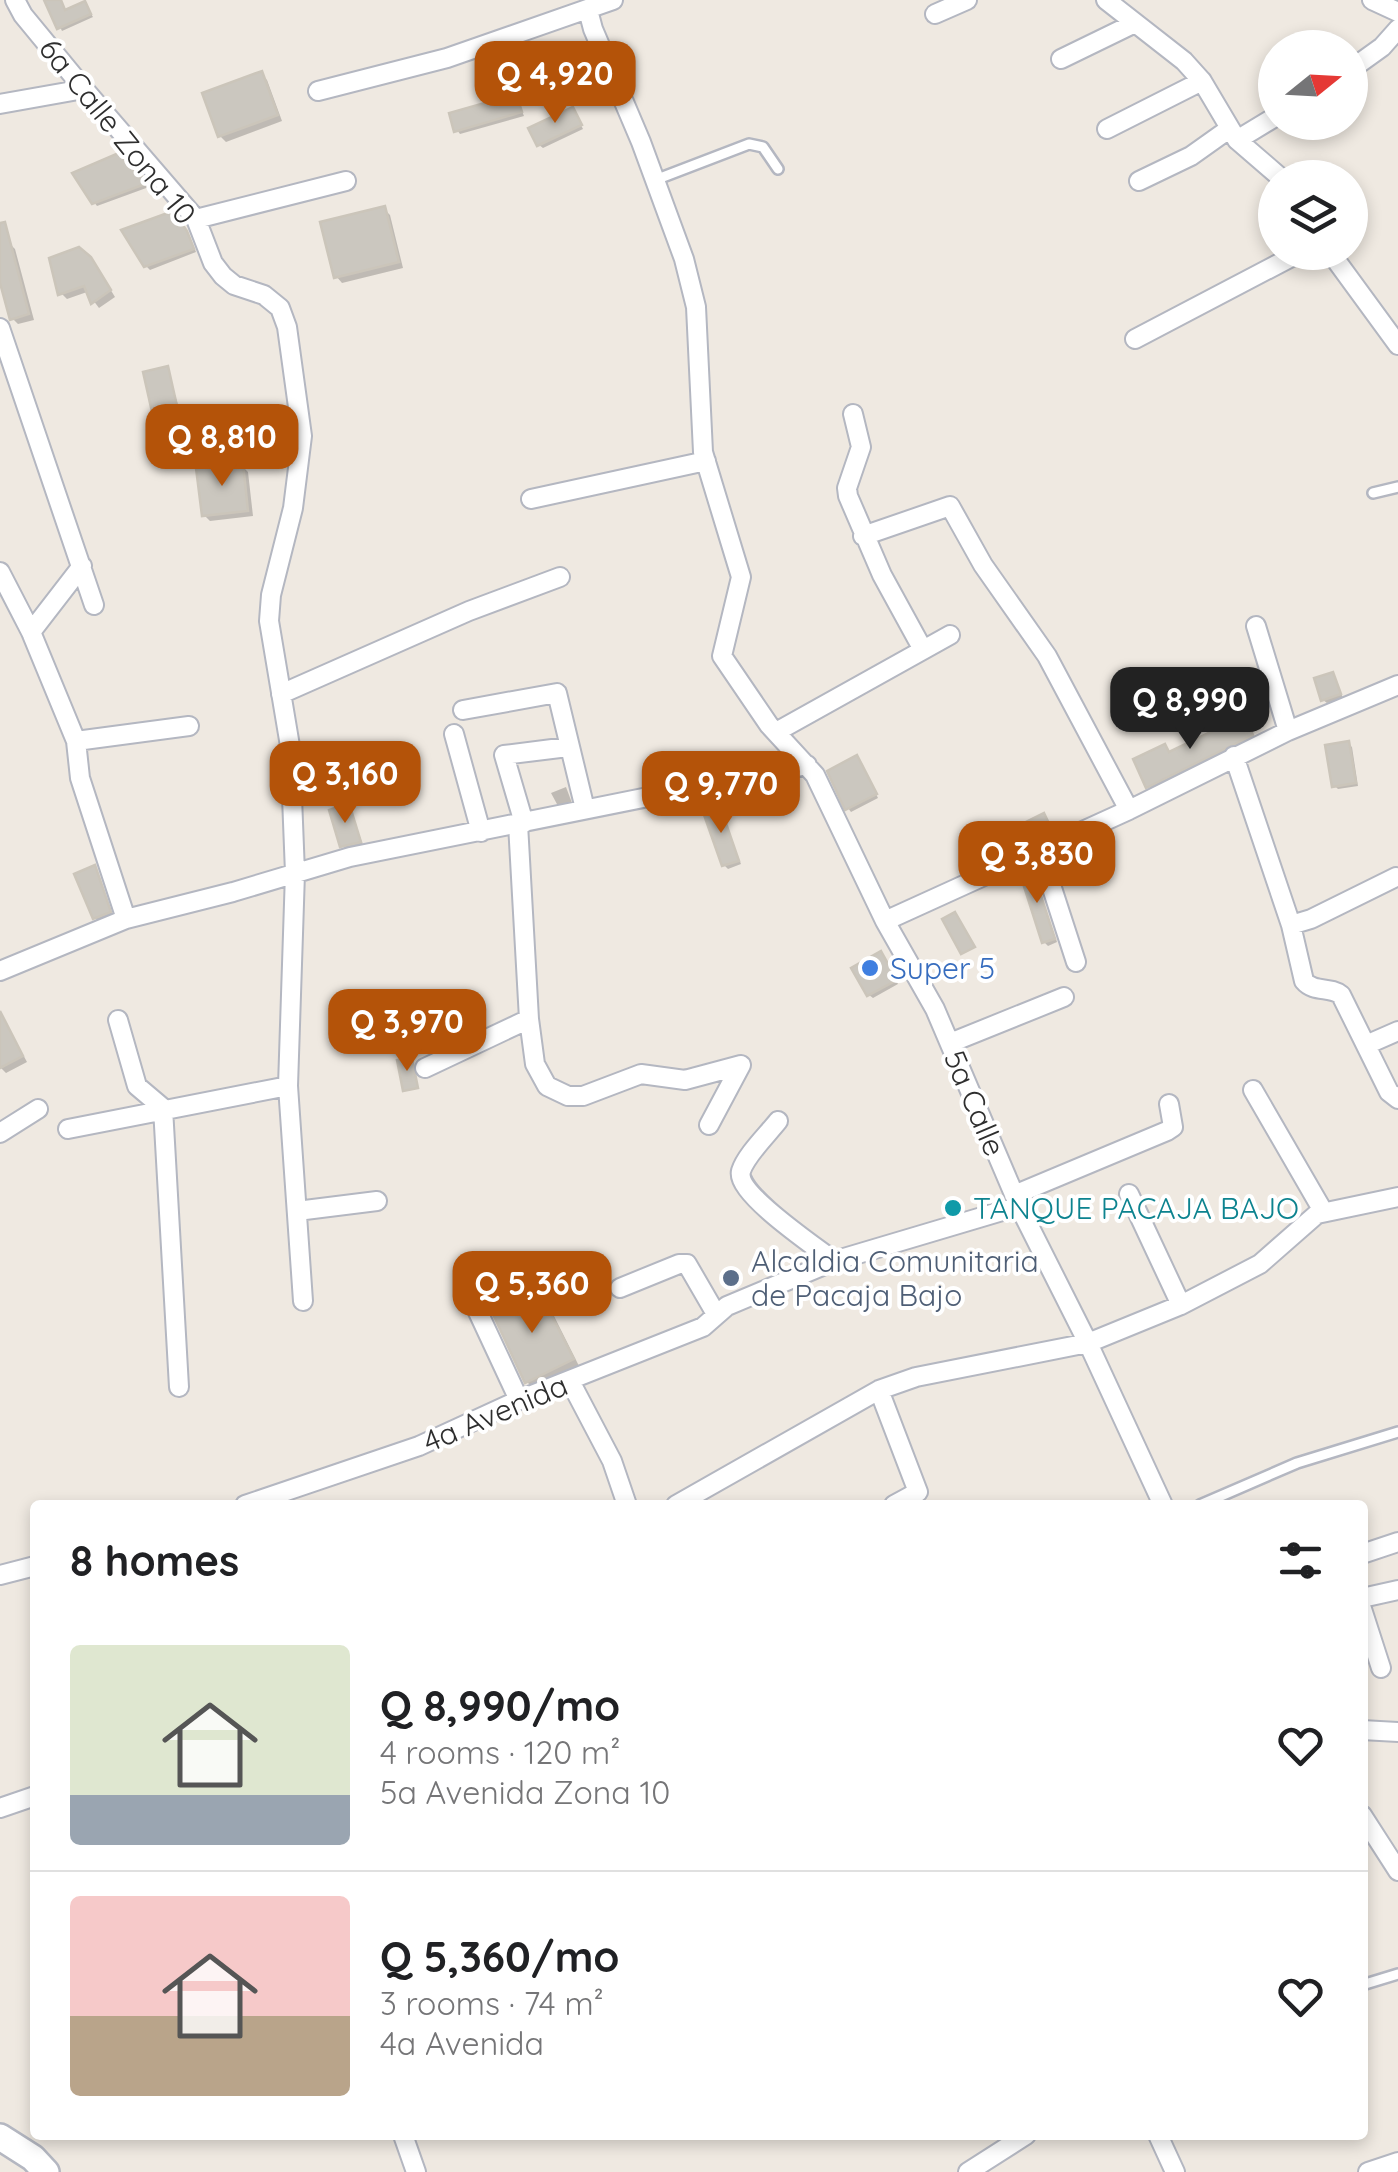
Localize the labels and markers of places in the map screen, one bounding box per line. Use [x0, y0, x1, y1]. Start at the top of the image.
pin: Q 4,920 [463, 41, 647, 126]
pin: Q 8,810 [130, 404, 314, 489]
pin: Q 8,990 [1098, 667, 1282, 752]
pin: Q 3,160 [253, 741, 437, 826]
pin: Q 9,770 [629, 751, 813, 836]
pin: Q 3,830 [945, 821, 1129, 906]
place label: Super 5 [890, 949, 995, 987]
marker: Super 5 [859, 957, 881, 979]
pin: Q 3,970 [315, 989, 499, 1074]
place label: TANQUE PACAJA BAJO [973, 1189, 1299, 1227]
marker: TANQUE PACAJA BAJO [942, 1197, 964, 1219]
place label: Alcaldia Comunitaria de Pacaja Bajo [751, 1242, 1039, 1314]
pin: Q 5,360 [440, 1251, 624, 1336]
marker: Alcaldia Comunitaria de Pacaja Bajo [720, 1267, 742, 1289]

